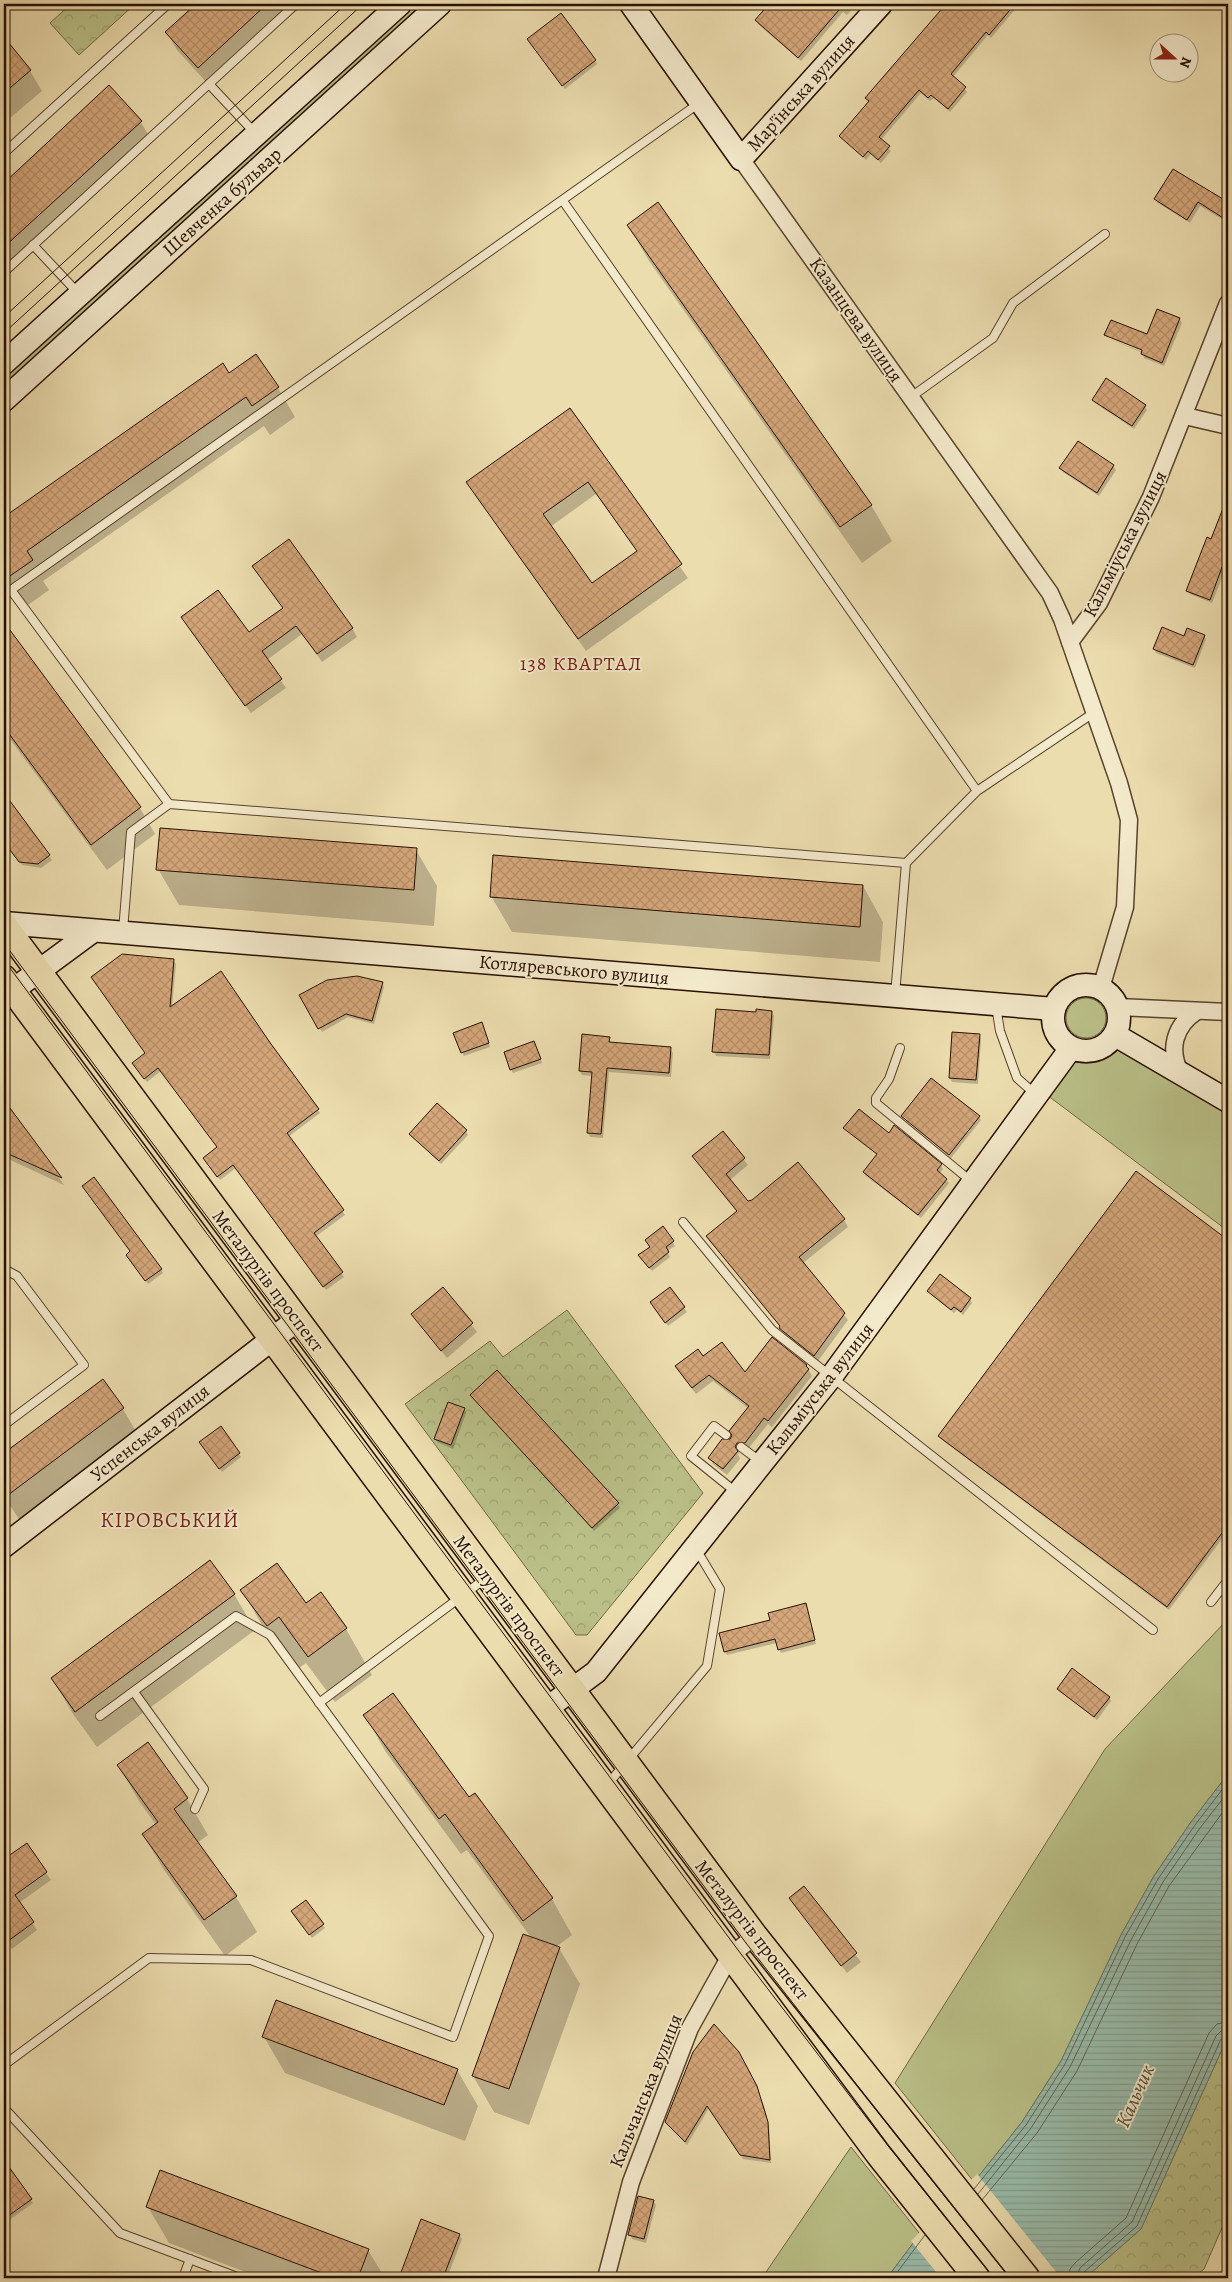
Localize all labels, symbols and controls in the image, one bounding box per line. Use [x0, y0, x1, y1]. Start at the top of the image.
street label: Мар'їнська вулиця [741, 29, 861, 157]
north arrow [1150, 32, 1200, 82]
text: N [1175, 54, 1196, 71]
street label: Шевченка бульвар [157, 141, 287, 263]
street label: Казанцева вулиця [803, 252, 909, 388]
street label: Кальміуська вулиця [1077, 466, 1173, 622]
district label: 138 КВАРТАЛ [520, 650, 642, 677]
street label: Котляревського вулиця [478, 949, 670, 991]
street label: Металургів проспект [206, 1204, 330, 1358]
street label: Кальміуська вулиця [760, 1317, 880, 1461]
street label: Успенська вулиця [85, 1378, 215, 1488]
district label: КІРОВСЬКИЙ [100, 1506, 240, 1534]
street label: Металургів проспект [447, 1529, 571, 1683]
street label: Металургів проспект [689, 1854, 816, 2006]
street label: Кальчанська вулиця [603, 2010, 689, 2172]
water label: Кальчик [1109, 2060, 1161, 2132]

